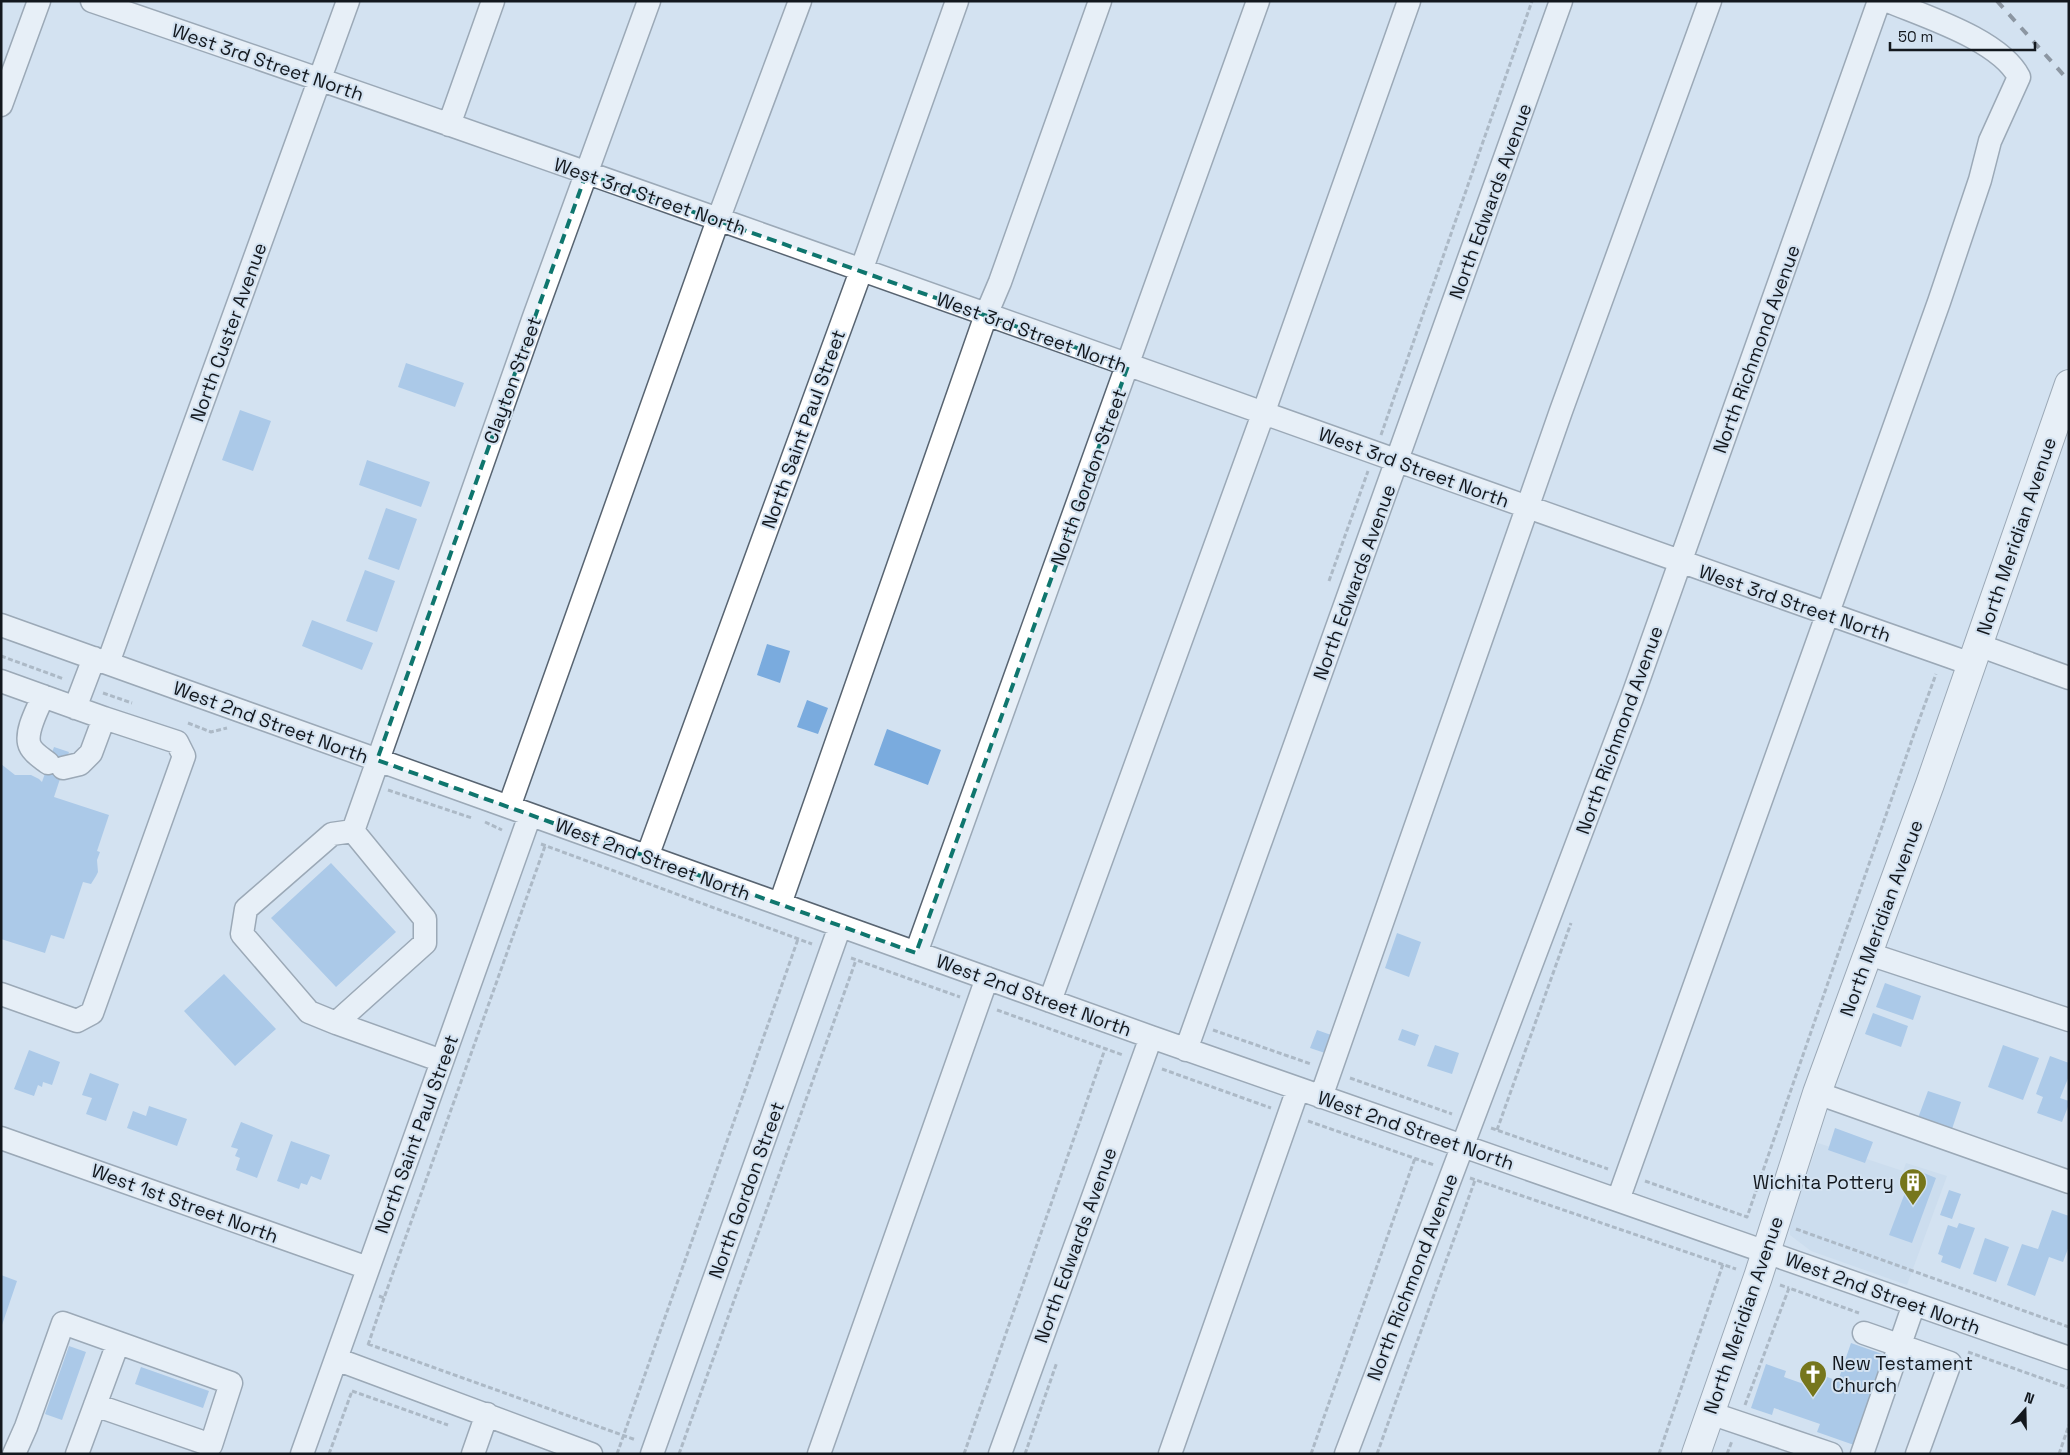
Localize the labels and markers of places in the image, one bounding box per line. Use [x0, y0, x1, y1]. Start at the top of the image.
building icon: Wichita Pottery [1898, 1167, 1928, 1206]
place label: Wichita Pottery [1753, 1170, 1894, 1195]
place label: New Testament Church [1832, 1351, 1973, 1398]
church icon: New Testament Church [1798, 1359, 1828, 1398]

